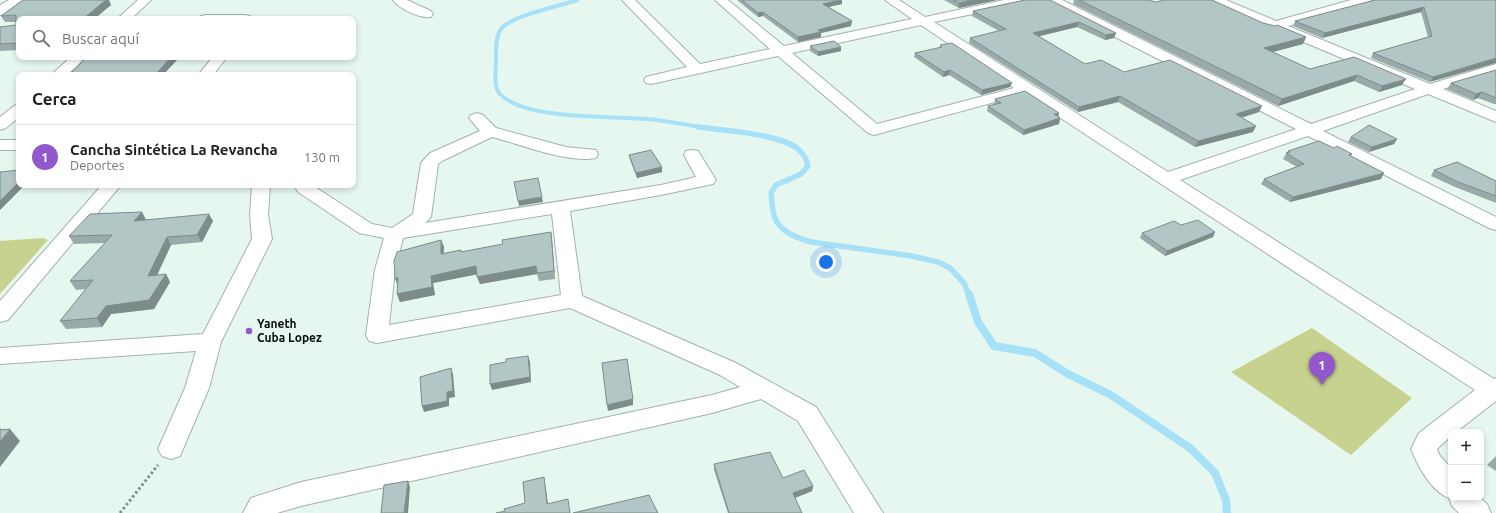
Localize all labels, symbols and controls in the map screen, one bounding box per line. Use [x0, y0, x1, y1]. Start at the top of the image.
search box [16, 16, 356, 60]
icon: search [30, 27, 52, 49]
text: Buscar aquí [62, 30, 139, 47]
text: Cerca [32, 89, 77, 108]
text: Cancha Sintética La Revancha [70, 141, 278, 158]
text: 1 [41, 150, 49, 164]
text: 130 m [304, 150, 340, 164]
text: Deportes [70, 158, 124, 172]
your location [816, 252, 836, 272]
place label: Yaneth Cuba Lopez [257, 317, 322, 344]
marker: Yaneth Cuba Lopez [244, 326, 254, 336]
pin: 1 [1309, 352, 1335, 385]
map controls [1448, 429, 1484, 501]
button: + [1448, 429, 1484, 465]
button: − [1448, 465, 1484, 501]

